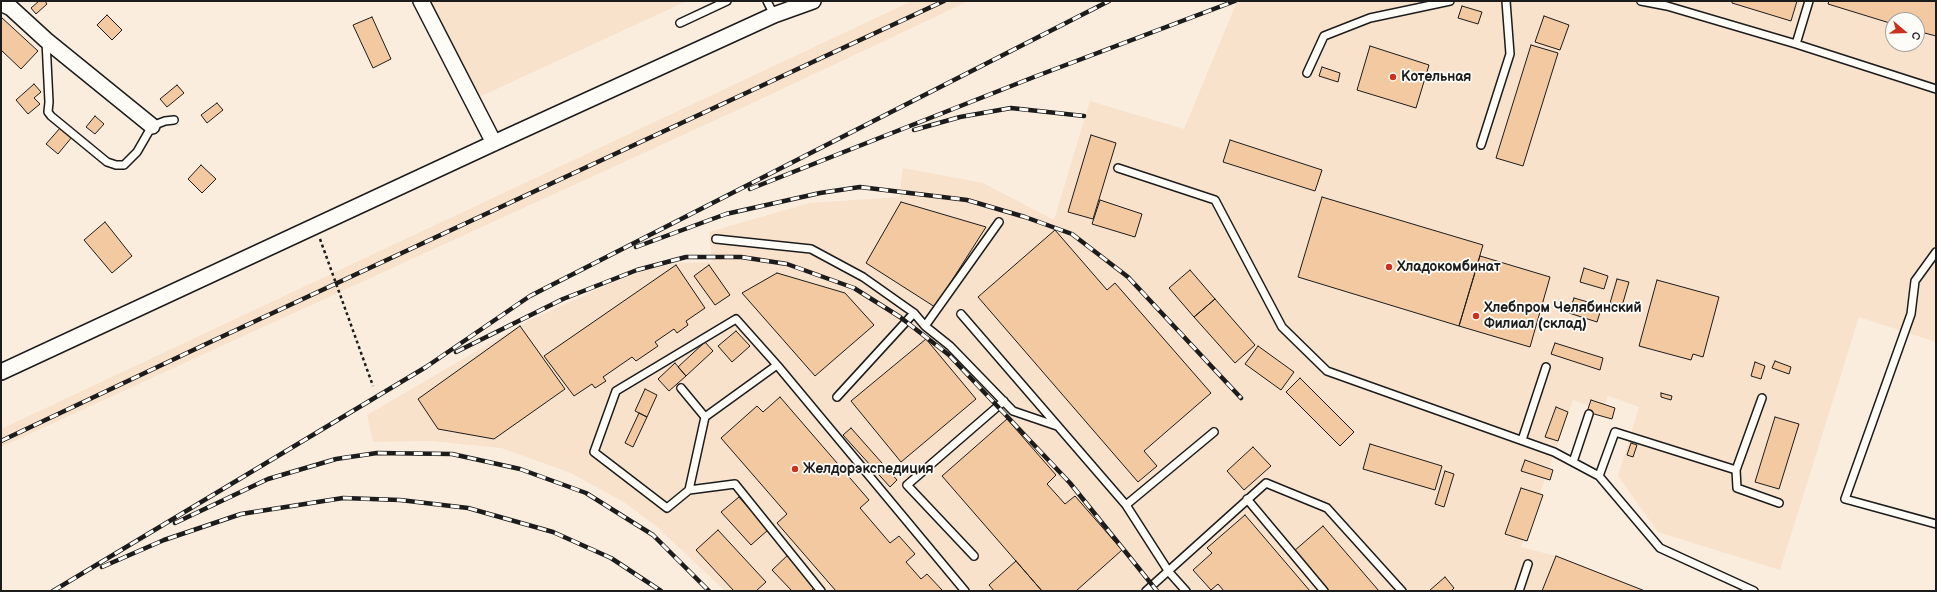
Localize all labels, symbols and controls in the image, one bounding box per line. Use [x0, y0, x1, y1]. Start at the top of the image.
north arrow [1885, 12, 1925, 52]
text: С [1908, 30, 1923, 41]
place label: Котельная [1401, 69, 1471, 85]
marker: Котельная [1388, 72, 1398, 82]
place label: Хладокомбинат [1397, 259, 1501, 275]
marker: Хладокомбинат [1384, 262, 1394, 272]
place label: Хлебпром Челябинский Филиал (склад) [1484, 300, 1642, 332]
marker: Хлебпром Челябинский Филиал (склад) [1471, 311, 1481, 321]
place label: Желдорэкспедиция [803, 461, 934, 477]
marker: Желдорэкспедиция [790, 464, 800, 474]

